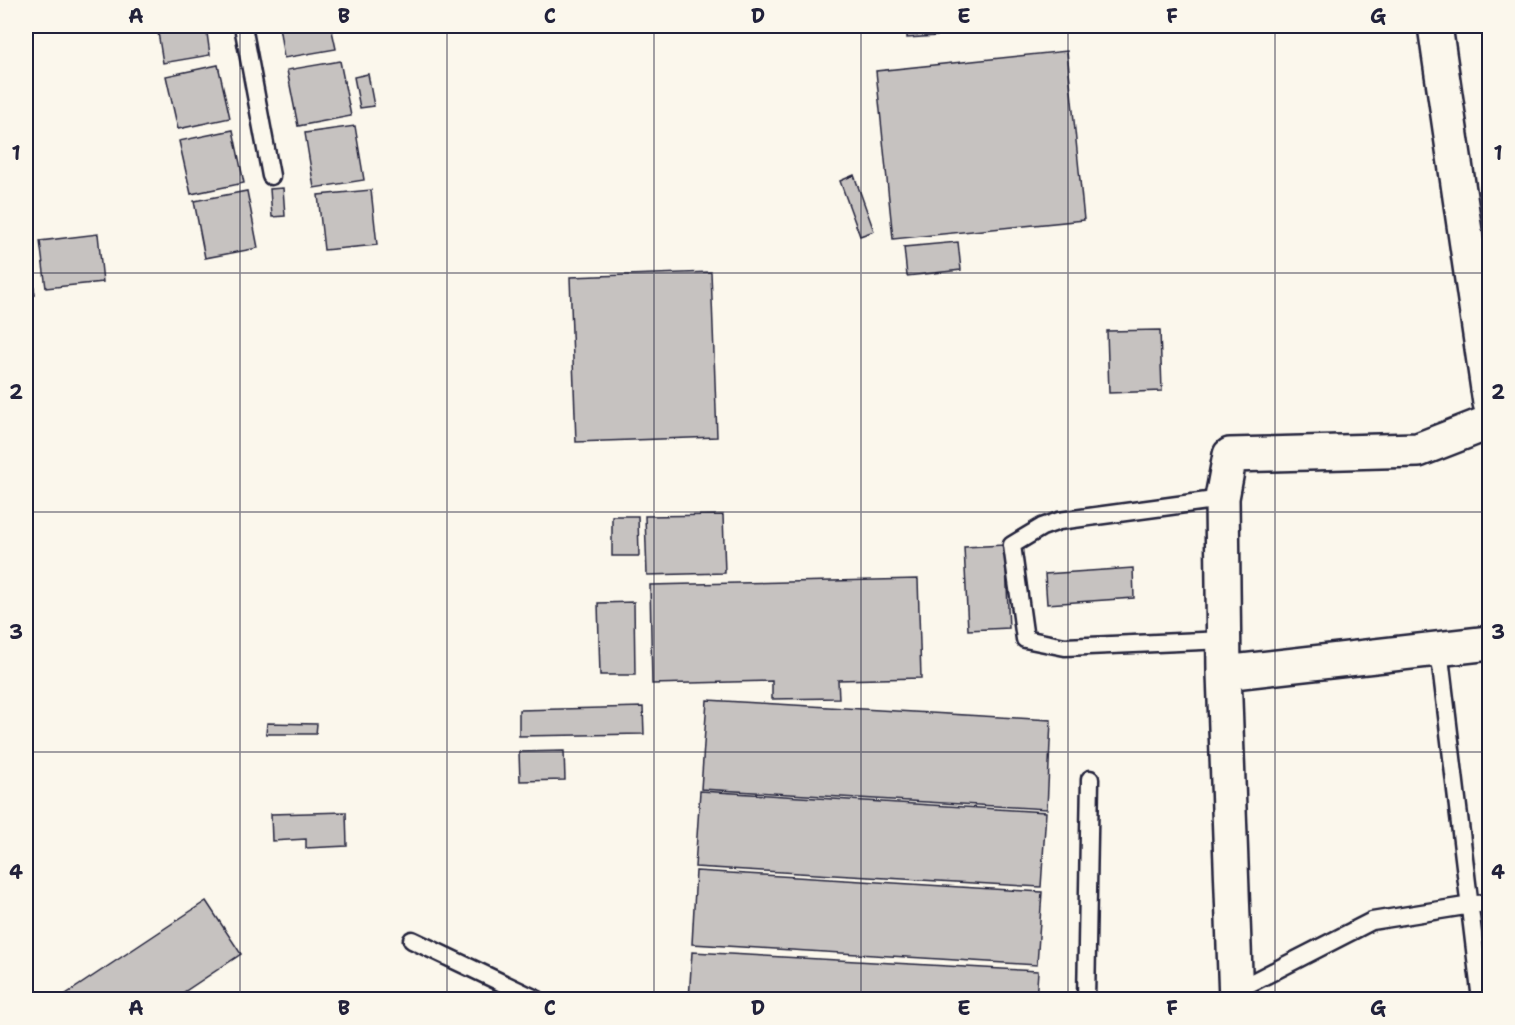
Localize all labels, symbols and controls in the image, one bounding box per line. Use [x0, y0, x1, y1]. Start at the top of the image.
text: A [128, 3, 144, 29]
text: B [338, 3, 350, 29]
text: C [544, 3, 556, 29]
text: D [751, 3, 765, 29]
text: E [957, 3, 971, 29]
text: F [1166, 3, 1178, 29]
text: G [1370, 3, 1386, 29]
text: 1 [11, 140, 21, 166]
text: 1 [1493, 140, 1503, 166]
text: 2 [9, 379, 23, 405]
text: 2 [1491, 379, 1505, 405]
text: 3 [9, 619, 23, 645]
text: 3 [1491, 619, 1505, 645]
text: 4 [9, 859, 23, 885]
text: 4 [1491, 859, 1505, 885]
text: A [128, 995, 144, 1021]
text: B [338, 995, 350, 1021]
text: C [544, 995, 556, 1021]
text: D [751, 995, 765, 1021]
text: E [957, 995, 971, 1021]
text: F [1166, 995, 1178, 1021]
text: G [1370, 995, 1386, 1021]

